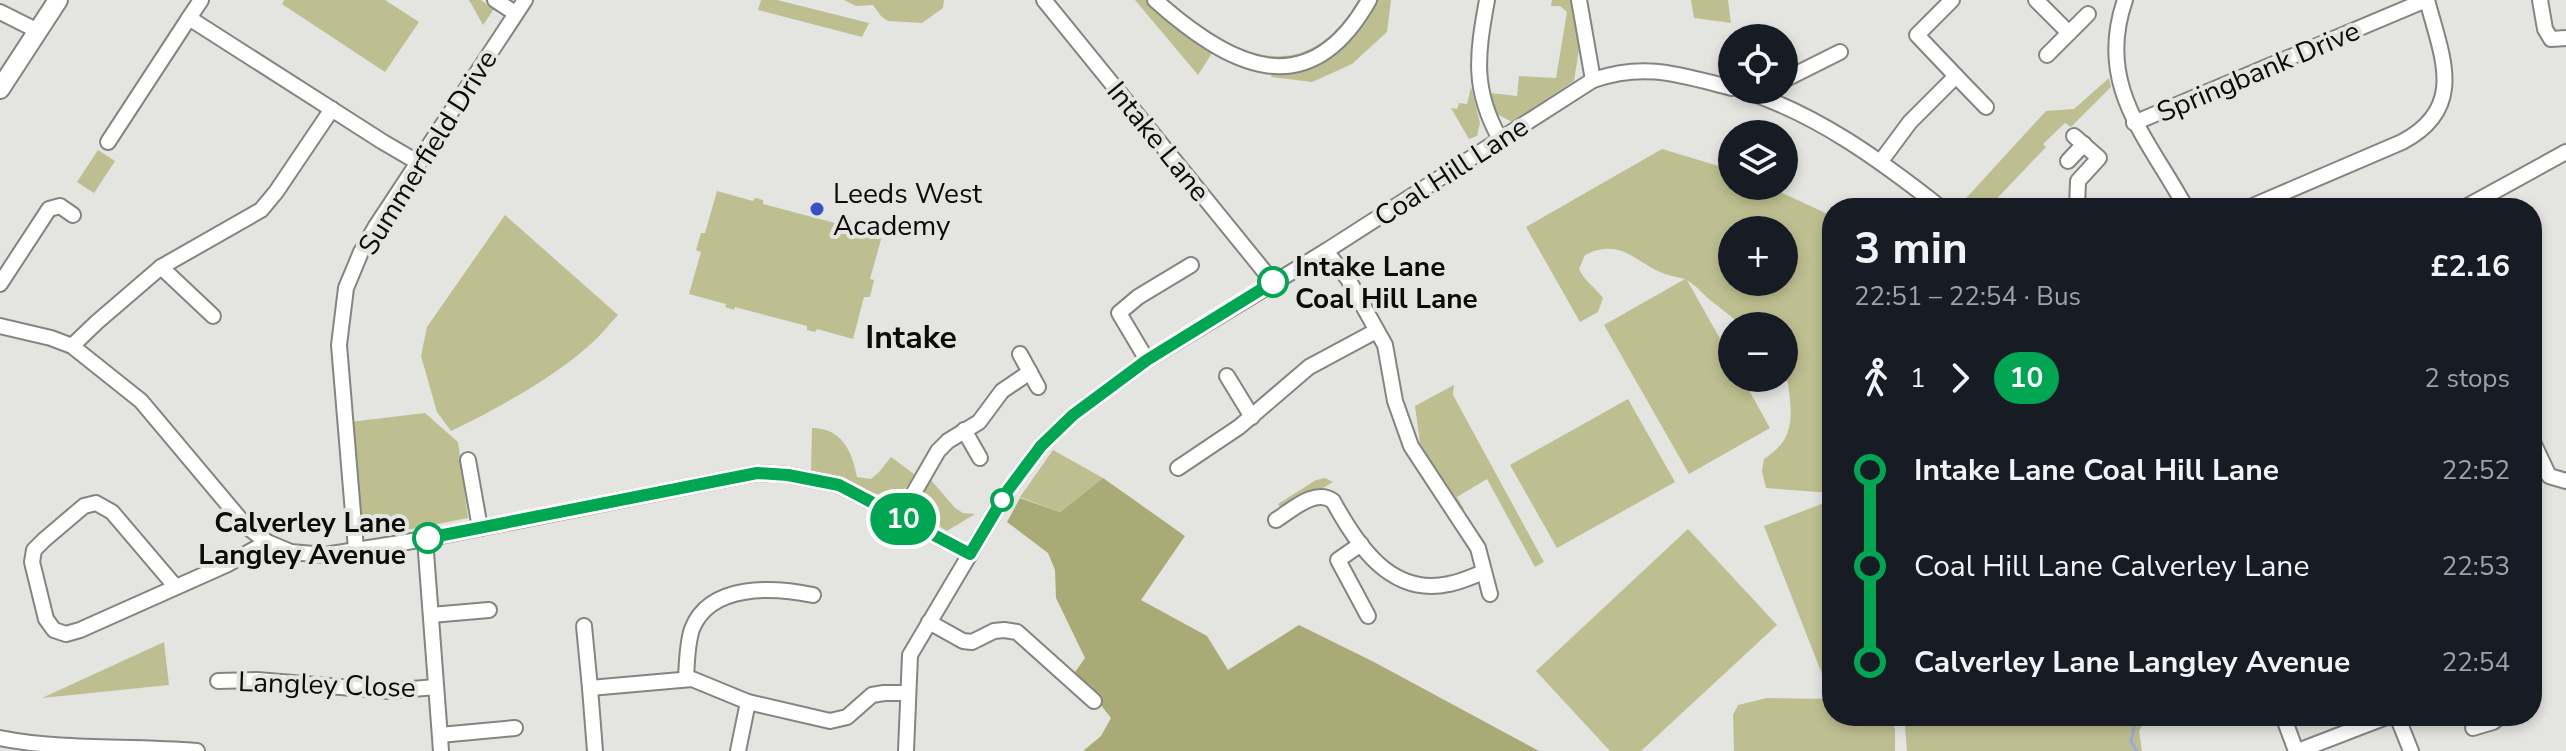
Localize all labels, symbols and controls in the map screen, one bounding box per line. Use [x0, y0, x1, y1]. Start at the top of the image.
street label: Springbank Drive [2151, 12, 2366, 132]
map controls [1718, 24, 1798, 392]
button: locate [1718, 24, 1798, 104]
street label: Summerfield Drive [349, 43, 506, 262]
street label: Intake Lane [1098, 74, 1218, 210]
street label: Coal Hill Lane [1367, 108, 1536, 236]
button: layers [1718, 120, 1798, 200]
place label: Leeds West Academy [833, 175, 982, 245]
marker: Leeds West Academy [808, 200, 826, 218]
button: + [1718, 216, 1798, 296]
text: 3 min [1854, 219, 1968, 279]
text: £2.16 [2431, 246, 2510, 287]
place label: Intake Lane Coal Hill Lane [1295, 248, 1478, 318]
marker: Intake Lane Coal Hill Lane [1258, 267, 1288, 297]
text: 22:51 – 22:54 · Bus [1854, 279, 2081, 314]
button: − [1718, 312, 1798, 392]
district label: Intake [865, 316, 957, 359]
icon: walk [1854, 356, 1898, 400]
icon: forward [1938, 356, 1982, 400]
text: 10 [2010, 359, 2043, 397]
text: 1 [1910, 361, 1926, 396]
text: 2 stops [2424, 361, 2510, 396]
text: Intake Lane Coal Hill Lane [1914, 450, 2279, 491]
text: 22:52 [2442, 453, 2510, 488]
unlabelled marker [991, 489, 1013, 511]
line badge: 10 [867, 493, 939, 545]
text: 10 [886, 500, 920, 538]
place label: Calverley Lane Langley Avenue [198, 504, 406, 574]
marker: Calverley Lane Langley Avenue [413, 523, 443, 553]
text: Coal Hill Lane Calverley Lane [1914, 546, 2309, 587]
text: 22:53 [2442, 549, 2510, 584]
text: Calverley Lane Langley Avenue [1914, 642, 2350, 683]
text: 22:54 [2442, 645, 2510, 680]
street label: Langley Close [237, 663, 416, 707]

